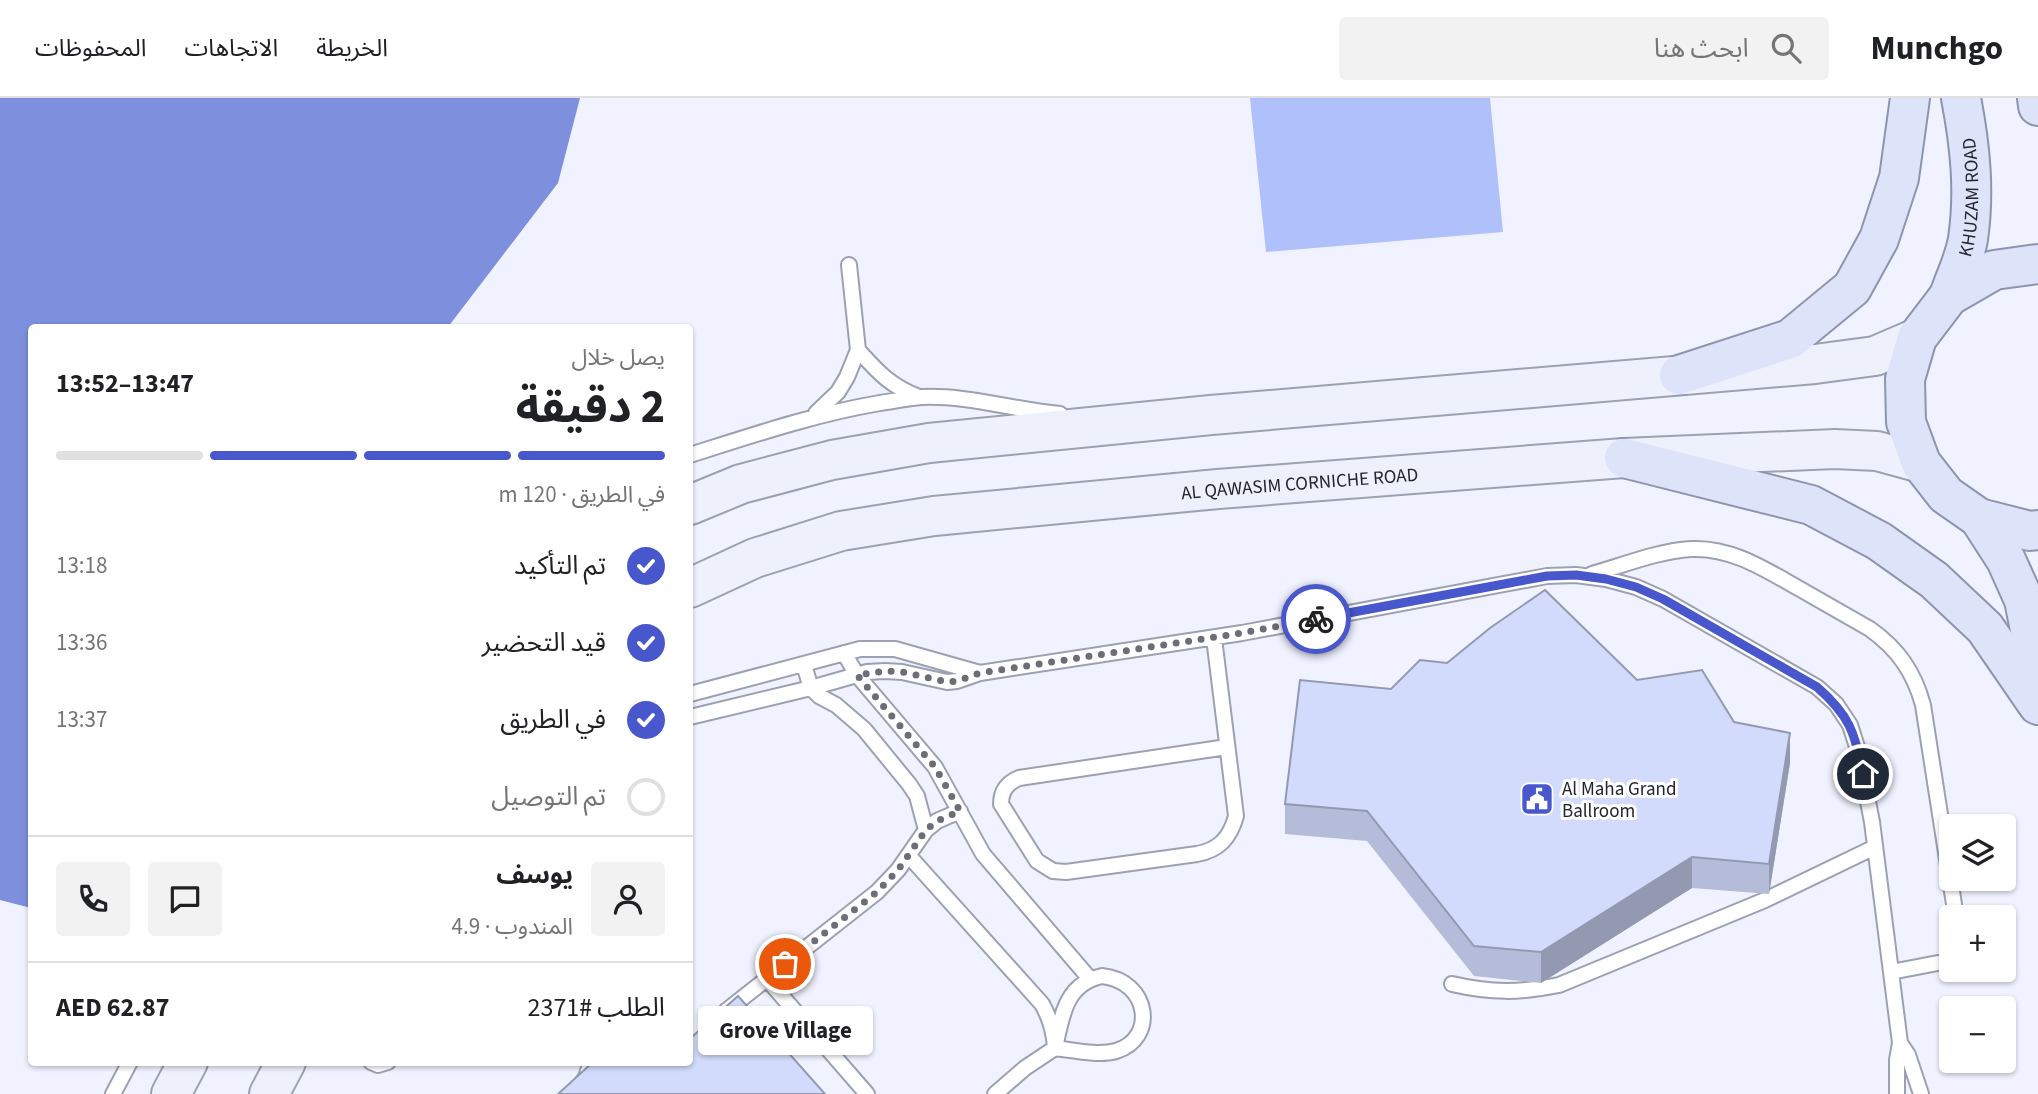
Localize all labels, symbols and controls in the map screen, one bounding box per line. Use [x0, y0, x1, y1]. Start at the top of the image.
search box [1339, 17, 1829, 80]
text: Munchgo [1871, 25, 2003, 72]
icon: search [1767, 29, 1805, 67]
text: ابحث هنا [1654, 30, 1749, 67]
text: المحفوظات [35, 31, 146, 66]
text: الاتجاهات [184, 31, 278, 66]
text: الخريطة [316, 31, 388, 66]
street label: KHUZAM ROAD [1952, 136, 1986, 260]
text: يصل خلال [572, 341, 665, 374]
text: 13:47–13:52 [56, 365, 194, 402]
text: 2 دقيقة [516, 375, 665, 440]
street label: AL QAWASIM CORNICHE ROAD [1180, 462, 1419, 507]
text: في الطريق · 120 m [499, 478, 665, 511]
text: تم التأكيد [514, 547, 606, 584]
icon: check [627, 547, 665, 585]
text: 13:18 [56, 549, 107, 582]
courier [1281, 584, 1351, 654]
icon: bike [1297, 600, 1335, 638]
text: قيد التحضير [482, 624, 606, 661]
icon: check [627, 624, 665, 662]
text: 13:36 [56, 626, 107, 659]
text: في الطريق [500, 701, 606, 738]
icon: check [627, 701, 665, 739]
text: 13:37 [56, 703, 107, 736]
pin [1833, 744, 1893, 804]
icon: home [1844, 755, 1882, 793]
place label: Al Maha Grand Ballroom [1562, 776, 1676, 825]
text: تم التوصيل [491, 778, 606, 815]
public building icon: Al Maha Grand Ballroom [1518, 780, 1556, 818]
map controls [1939, 814, 2016, 1073]
button: layers [1939, 814, 2016, 891]
text: يوسف [496, 856, 573, 893]
button: phone [56, 862, 130, 936]
button: chat [148, 862, 222, 936]
button: person [591, 862, 665, 936]
button: + [1939, 905, 2016, 982]
text: المندوب · 4.9 [451, 910, 573, 943]
pin [755, 934, 815, 994]
icon: bag [766, 945, 804, 983]
text: AED 62.87 [56, 989, 170, 1026]
text: الطلب #2371 [528, 989, 665, 1026]
button: − [1939, 996, 2016, 1073]
callout: Grove Village [698, 1006, 872, 1055]
text: Grove Village [719, 1014, 852, 1047]

